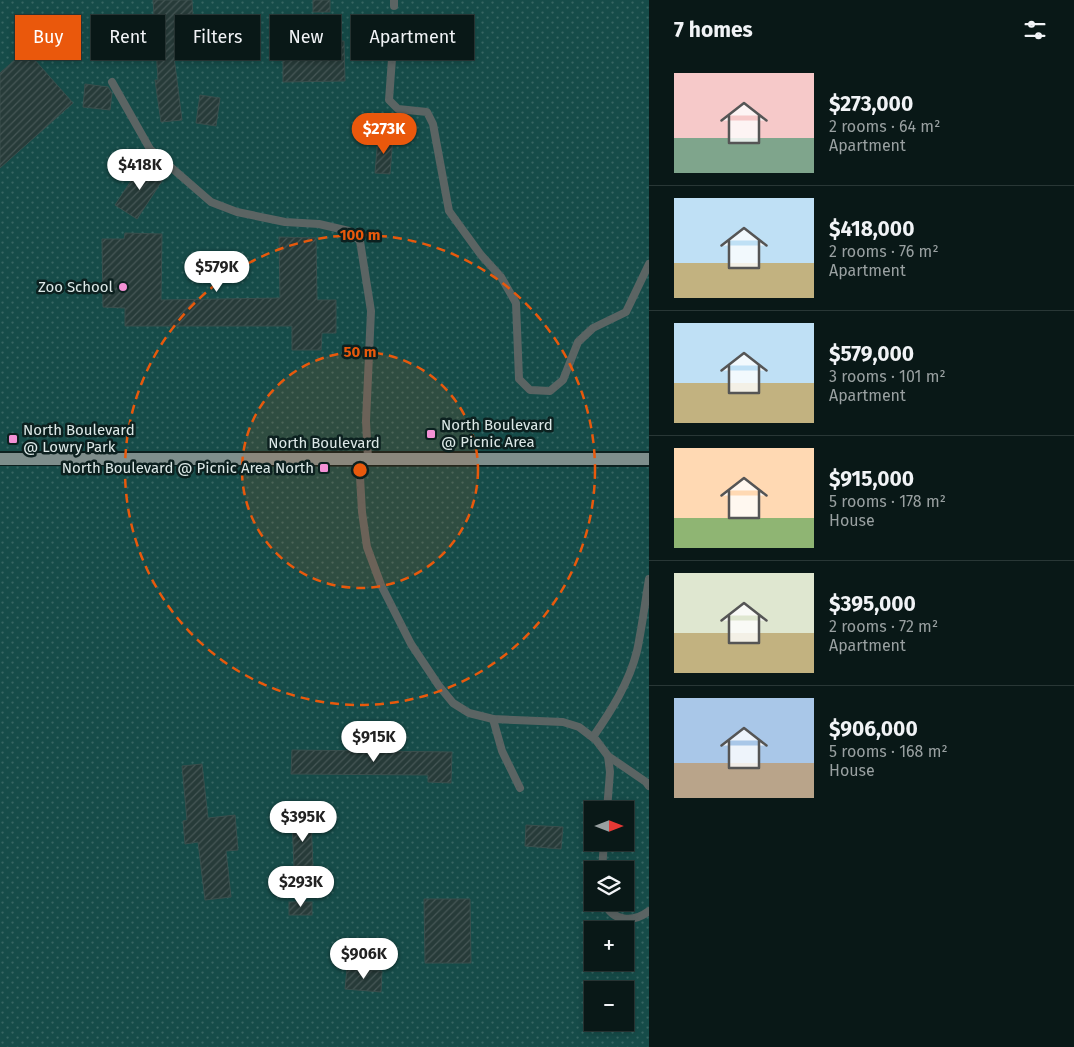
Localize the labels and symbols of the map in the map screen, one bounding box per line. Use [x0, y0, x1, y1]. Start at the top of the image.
pin: $273K [349, 112, 419, 155]
pin: $418K [105, 148, 175, 191]
text: 100 m [340, 226, 380, 244]
pin: $579K [182, 250, 252, 293]
place label: Zoo School [38, 278, 114, 296]
marker: Zoo School [117, 281, 129, 293]
text: 50 m [343, 343, 377, 361]
place label: North Boulevard @ Picnic Area [441, 416, 553, 451]
place label: North Boulevard @ Lowry Park [23, 421, 135, 456]
marker: North Boulevard @ Picnic Area [425, 428, 437, 440]
marker: North Boulevard @ Lowry Park [7, 433, 19, 445]
street label: North Boulevard [268, 434, 380, 452]
place label: North Boulevard @ Picnic Area North [62, 459, 314, 477]
centre of rings [351, 461, 369, 479]
marker: North Boulevard @ Picnic Area North [318, 462, 330, 474]
pin: $915K [339, 720, 409, 763]
pin: $395K [268, 800, 338, 843]
north arrow [584, 801, 634, 851]
pin: $293K [266, 866, 336, 908]
pin: $906K [329, 938, 399, 980]

